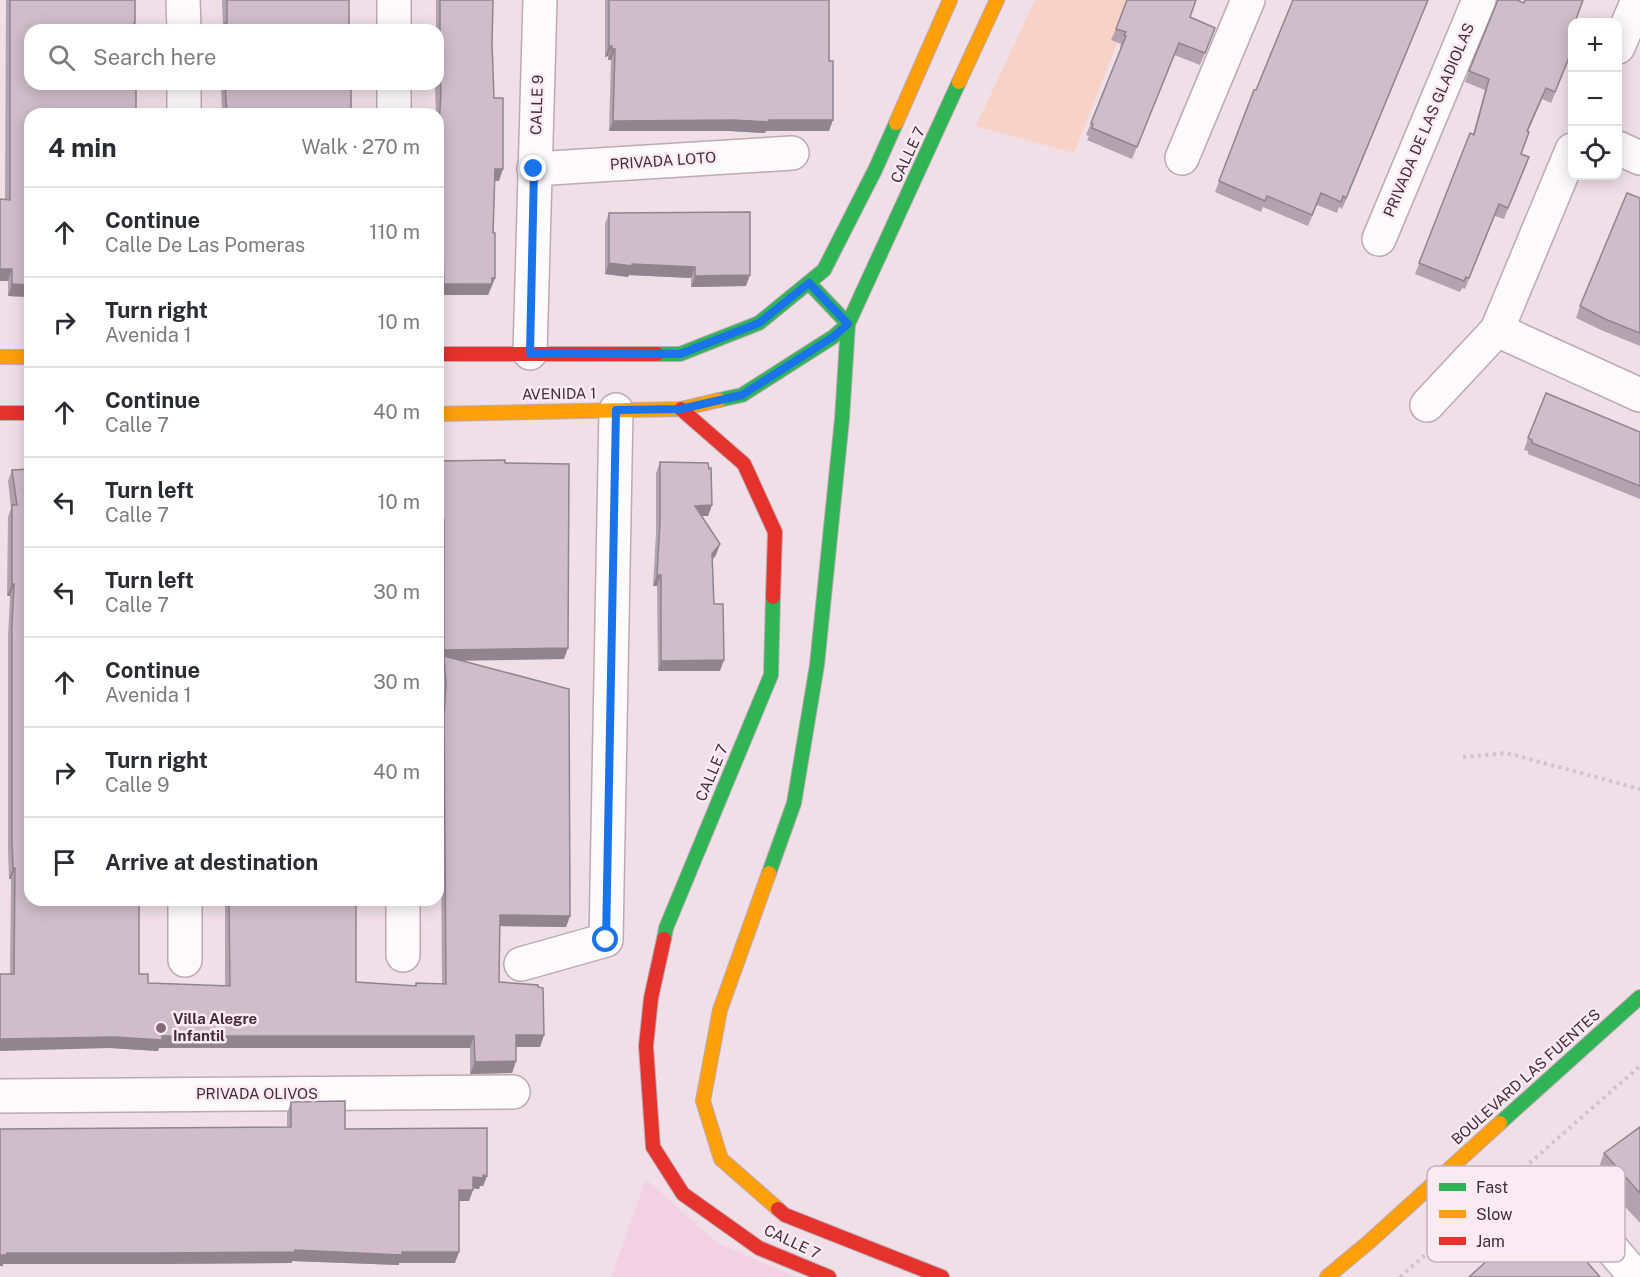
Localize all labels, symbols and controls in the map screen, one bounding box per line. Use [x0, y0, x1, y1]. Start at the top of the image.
map controls [1568, 18, 1622, 180]
button: + [1568, 18, 1622, 72]
street label: PRIVADA DE LAS GLADIOLAS [1380, 20, 1477, 219]
search box [24, 24, 444, 90]
icon: search [45, 41, 78, 74]
text: Search here [93, 44, 217, 70]
button: − [1568, 72, 1622, 126]
street label: CALLE 9 [527, 74, 546, 135]
street label: CALLE 7 [887, 124, 928, 186]
button: locate [1568, 126, 1622, 180]
text: 4 min [48, 132, 117, 163]
text: Walk · 270 m [301, 135, 420, 159]
street label: PRIVADA LOTO [609, 148, 717, 173]
route end [520, 155, 546, 181]
text: Continue [105, 207, 200, 233]
icon: ahead [48, 216, 81, 249]
text: 110 m [369, 220, 420, 244]
text: Calle De Las Pomeras [105, 233, 305, 257]
text: Turn right [105, 297, 208, 323]
icon: right [48, 306, 81, 339]
text: 10 m [377, 310, 420, 334]
text: Avenida 1 [105, 323, 192, 347]
street label: AVENIDA 1 [522, 384, 596, 403]
text: Continue [105, 387, 200, 413]
icon: ahead [48, 396, 81, 429]
text: 40 m [373, 400, 420, 424]
text: Calle 7 [105, 413, 169, 437]
text: Turn left [105, 477, 194, 503]
icon: left [48, 486, 81, 519]
text: 10 m [377, 490, 420, 514]
text: Calle 7 [105, 503, 169, 527]
text: Turn left [105, 567, 194, 593]
icon: left [48, 576, 81, 609]
text: 30 m [373, 580, 420, 604]
text: Calle 7 [105, 593, 169, 617]
text: Continue [105, 657, 200, 683]
icon: ahead [48, 666, 81, 699]
text: 30 m [373, 670, 420, 694]
text: Avenida 1 [105, 683, 192, 707]
street label: CALLE 7 [692, 742, 731, 804]
text: Turn right [105, 747, 208, 773]
icon: right [48, 756, 81, 789]
text: 40 m [373, 760, 420, 784]
text: Calle 9 [105, 773, 170, 797]
icon: arrive [48, 846, 81, 879]
text: Arrive at destination [105, 849, 318, 875]
route start [592, 926, 618, 952]
street label: BOULEVARD LAS FUENTES [1448, 1005, 1603, 1148]
place label: Villa Alegre Infantil [173, 1010, 257, 1044]
marker: Villa Alegre Infantil [154, 1021, 168, 1035]
street label: PRIVADA OLIVOS [196, 1085, 318, 1102]
legend [1427, 1166, 1625, 1262]
text: Fast [1476, 1178, 1508, 1197]
text: Slow [1476, 1205, 1513, 1224]
street label: CALLE 7 [761, 1221, 823, 1262]
text: Jam [1476, 1232, 1505, 1251]

